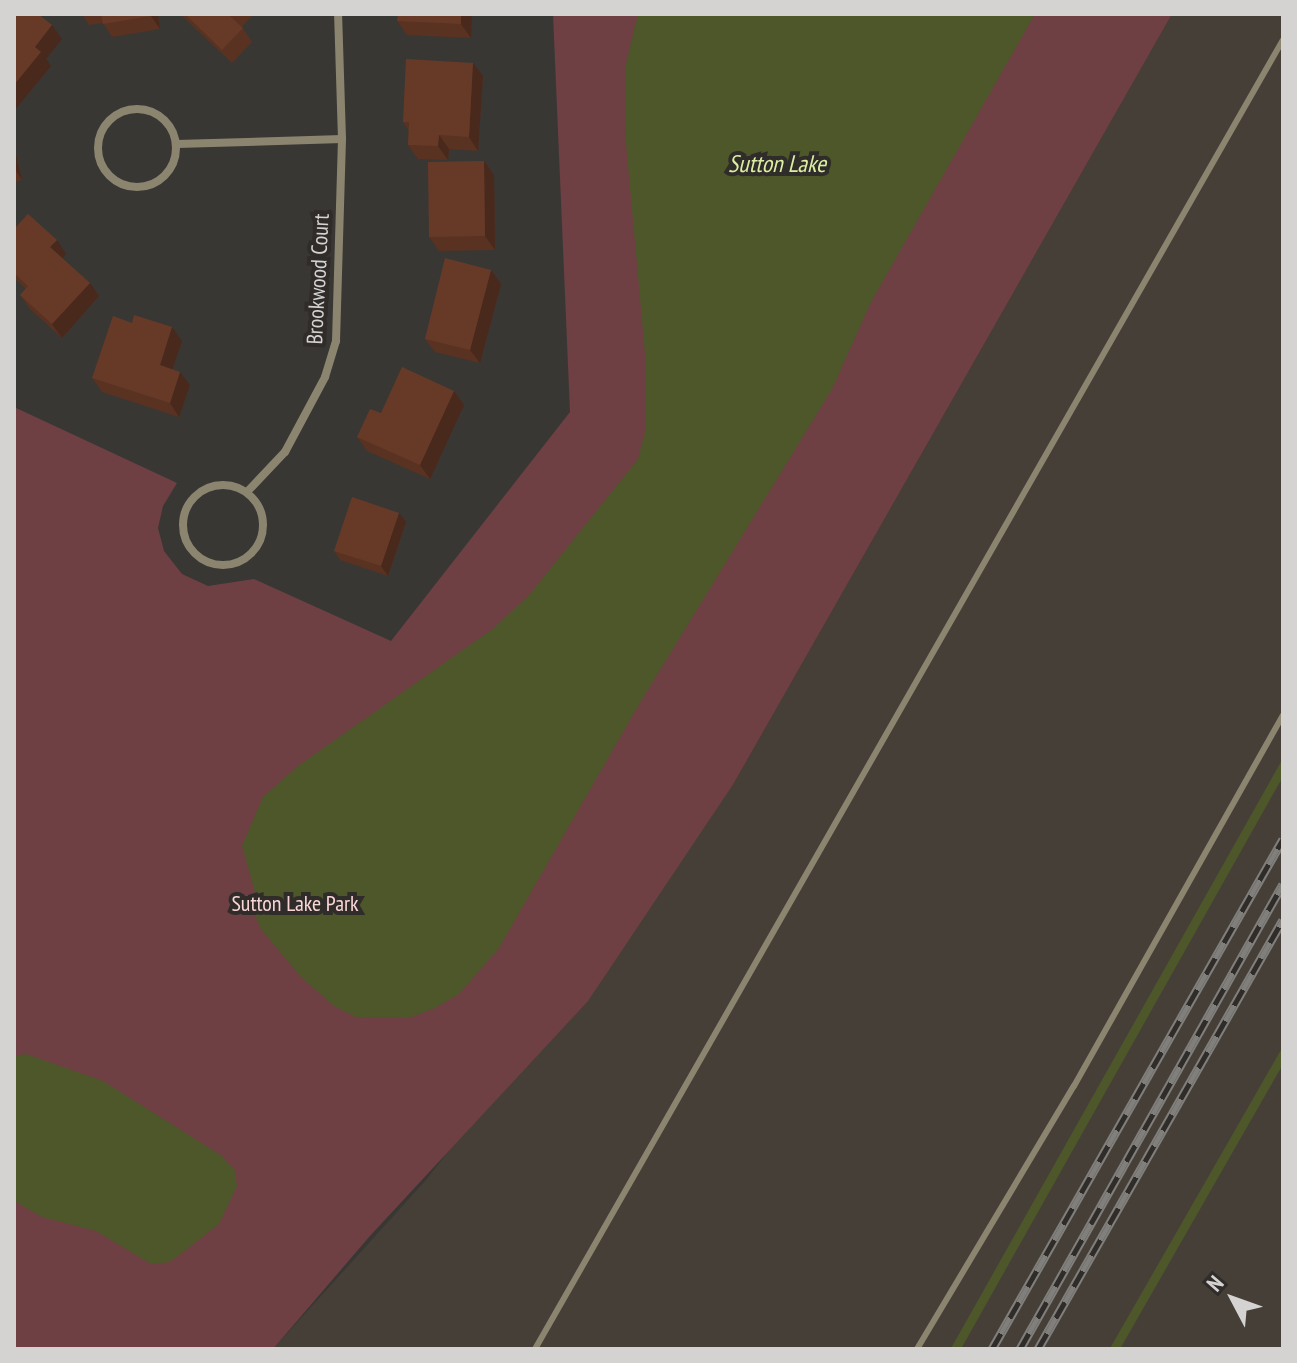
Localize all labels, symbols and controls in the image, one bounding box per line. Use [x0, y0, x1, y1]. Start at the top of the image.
water label: Sutton Lake [728, 150, 826, 178]
street label: Brookwood Court [301, 213, 335, 345]
park label: Sutton Lake Park [231, 891, 359, 917]
north arrow [1193, 1259, 1273, 1339]
text: N [1200, 1270, 1229, 1297]

